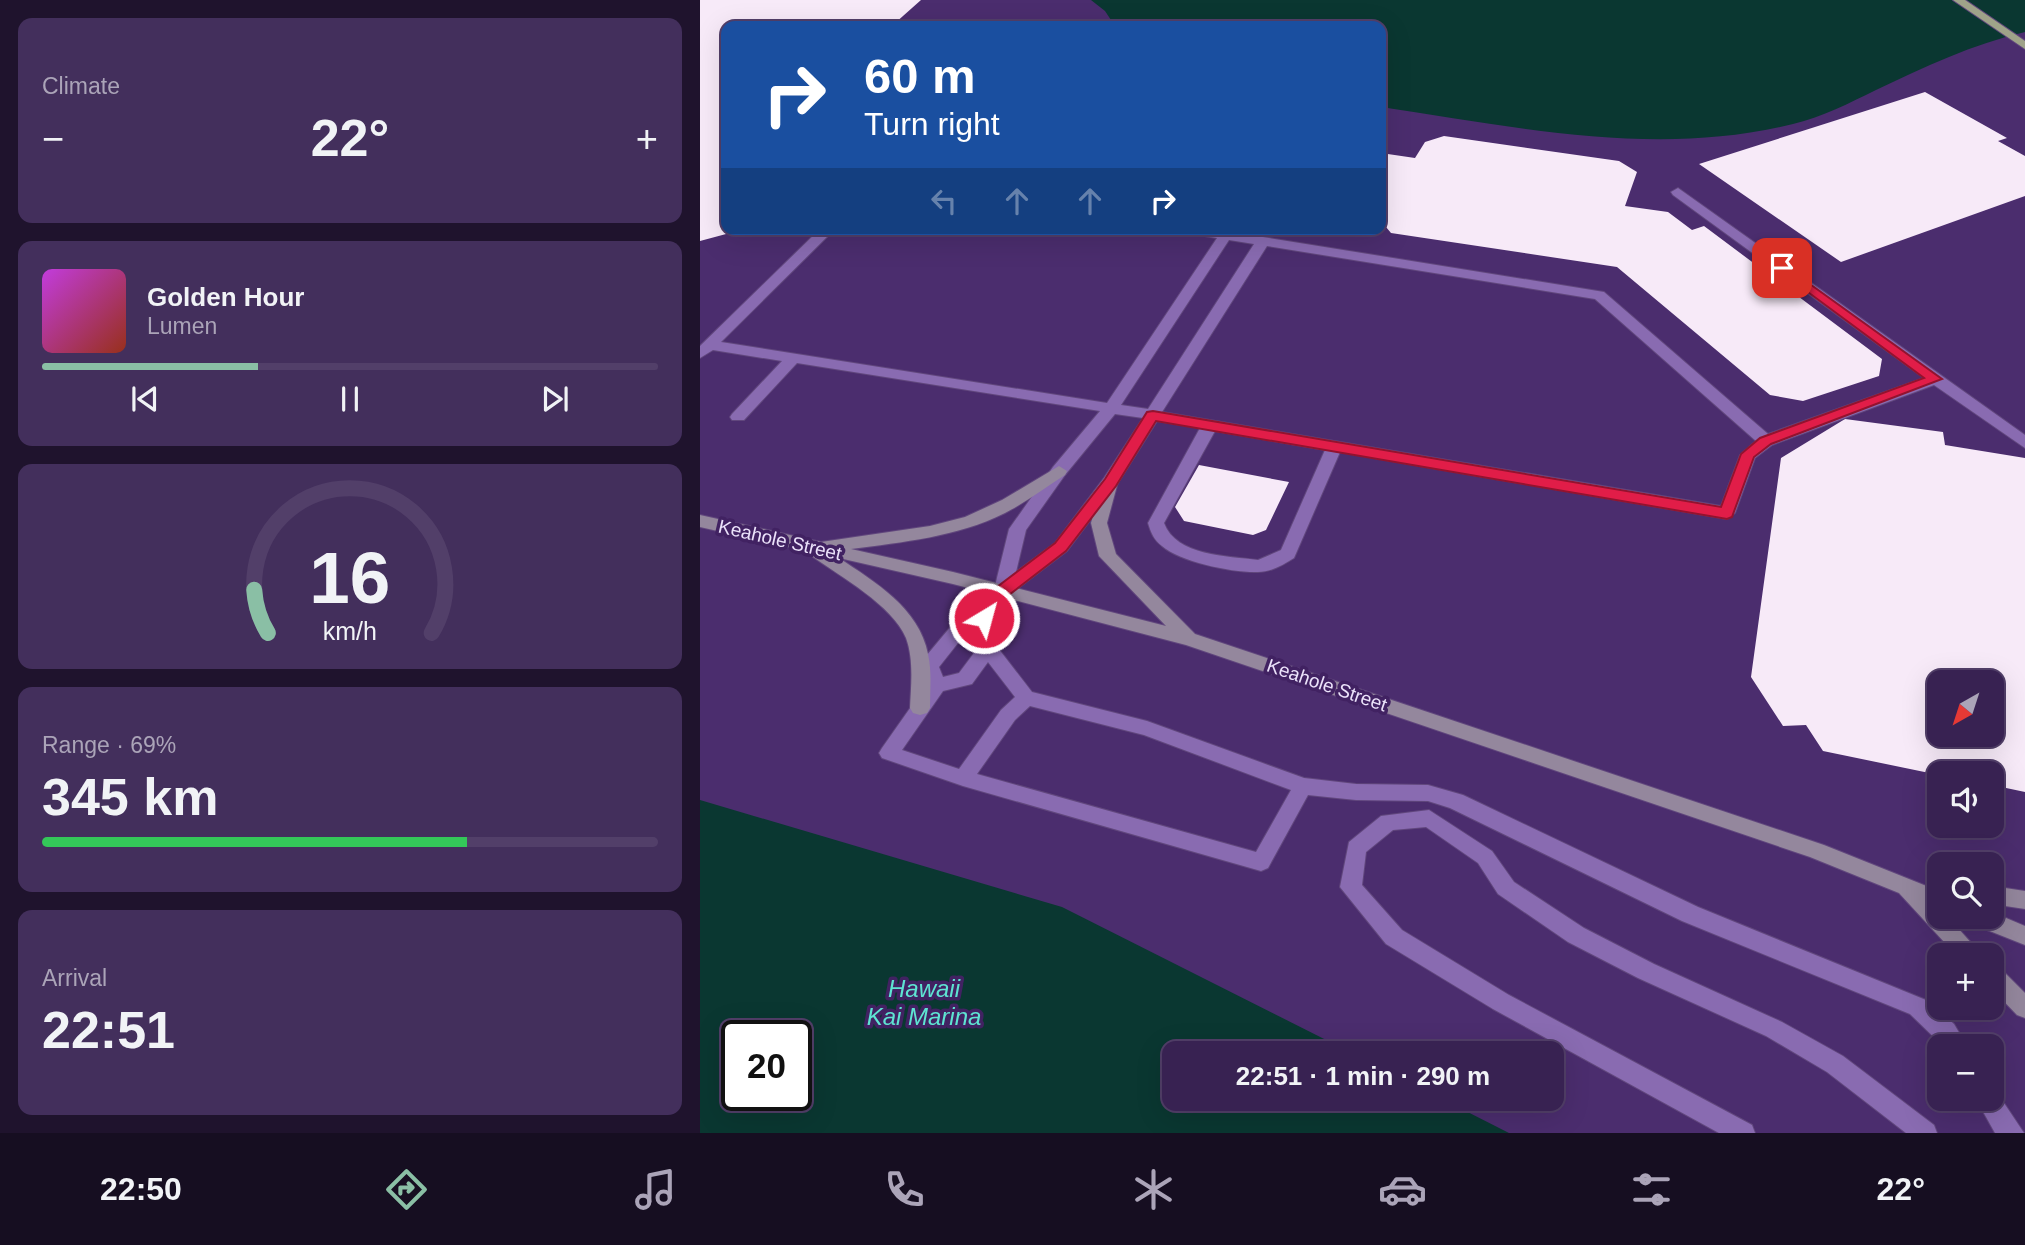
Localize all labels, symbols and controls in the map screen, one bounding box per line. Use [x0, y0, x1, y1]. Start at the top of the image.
icon: right [749, 49, 840, 140]
text: 60 m [864, 49, 976, 103]
text: Climate [42, 73, 120, 99]
text: Turn right [864, 106, 1000, 142]
text: 22° [311, 109, 389, 167]
text: − [42, 118, 64, 160]
text: + [636, 118, 658, 160]
icon: left [925, 182, 963, 220]
icon: ahead [998, 182, 1036, 220]
icon: ahead [1071, 182, 1109, 220]
icon: right [1144, 182, 1182, 220]
pin [1752, 238, 1812, 298]
icon: arrive [1763, 249, 1801, 287]
text: Golden Hour [147, 282, 304, 312]
text: Lumen [147, 313, 217, 339]
icon: previous [126, 380, 164, 418]
icon: pause [331, 380, 369, 418]
icon: next [536, 380, 574, 418]
street label: Keahole Street [716, 516, 844, 565]
text: 16 [310, 537, 390, 618]
position arrow [947, 581, 1021, 655]
text: km/h [323, 616, 377, 644]
street label: Keahole Street [1264, 655, 1391, 716]
north arrow [1927, 670, 2004, 747]
map controls [1927, 670, 2004, 1111]
text: Range · 69% [42, 732, 176, 758]
button: sound [1927, 761, 2004, 838]
text: 345 km [42, 768, 218, 826]
button: search [1927, 852, 2004, 929]
button: + [1927, 943, 2004, 1020]
text: Arrival [42, 965, 107, 991]
water label: Hawaii Kai Marina [867, 975, 981, 1030]
text: 22:51 [42, 1001, 175, 1059]
speed limit sign: 20 [721, 1020, 812, 1111]
button: − [1927, 1034, 2004, 1111]
text: 22:51 · 1 min · 290 m [1236, 1061, 1490, 1091]
icon: directions [382, 1165, 431, 1214]
icon: music [631, 1165, 680, 1214]
icon: phone [880, 1165, 929, 1214]
icon: climate [1129, 1165, 1178, 1214]
icon: car [1378, 1165, 1427, 1214]
icon: filters [1627, 1165, 1676, 1214]
text: 22:50 [100, 1171, 182, 1207]
text: 22° [1877, 1171, 1925, 1207]

